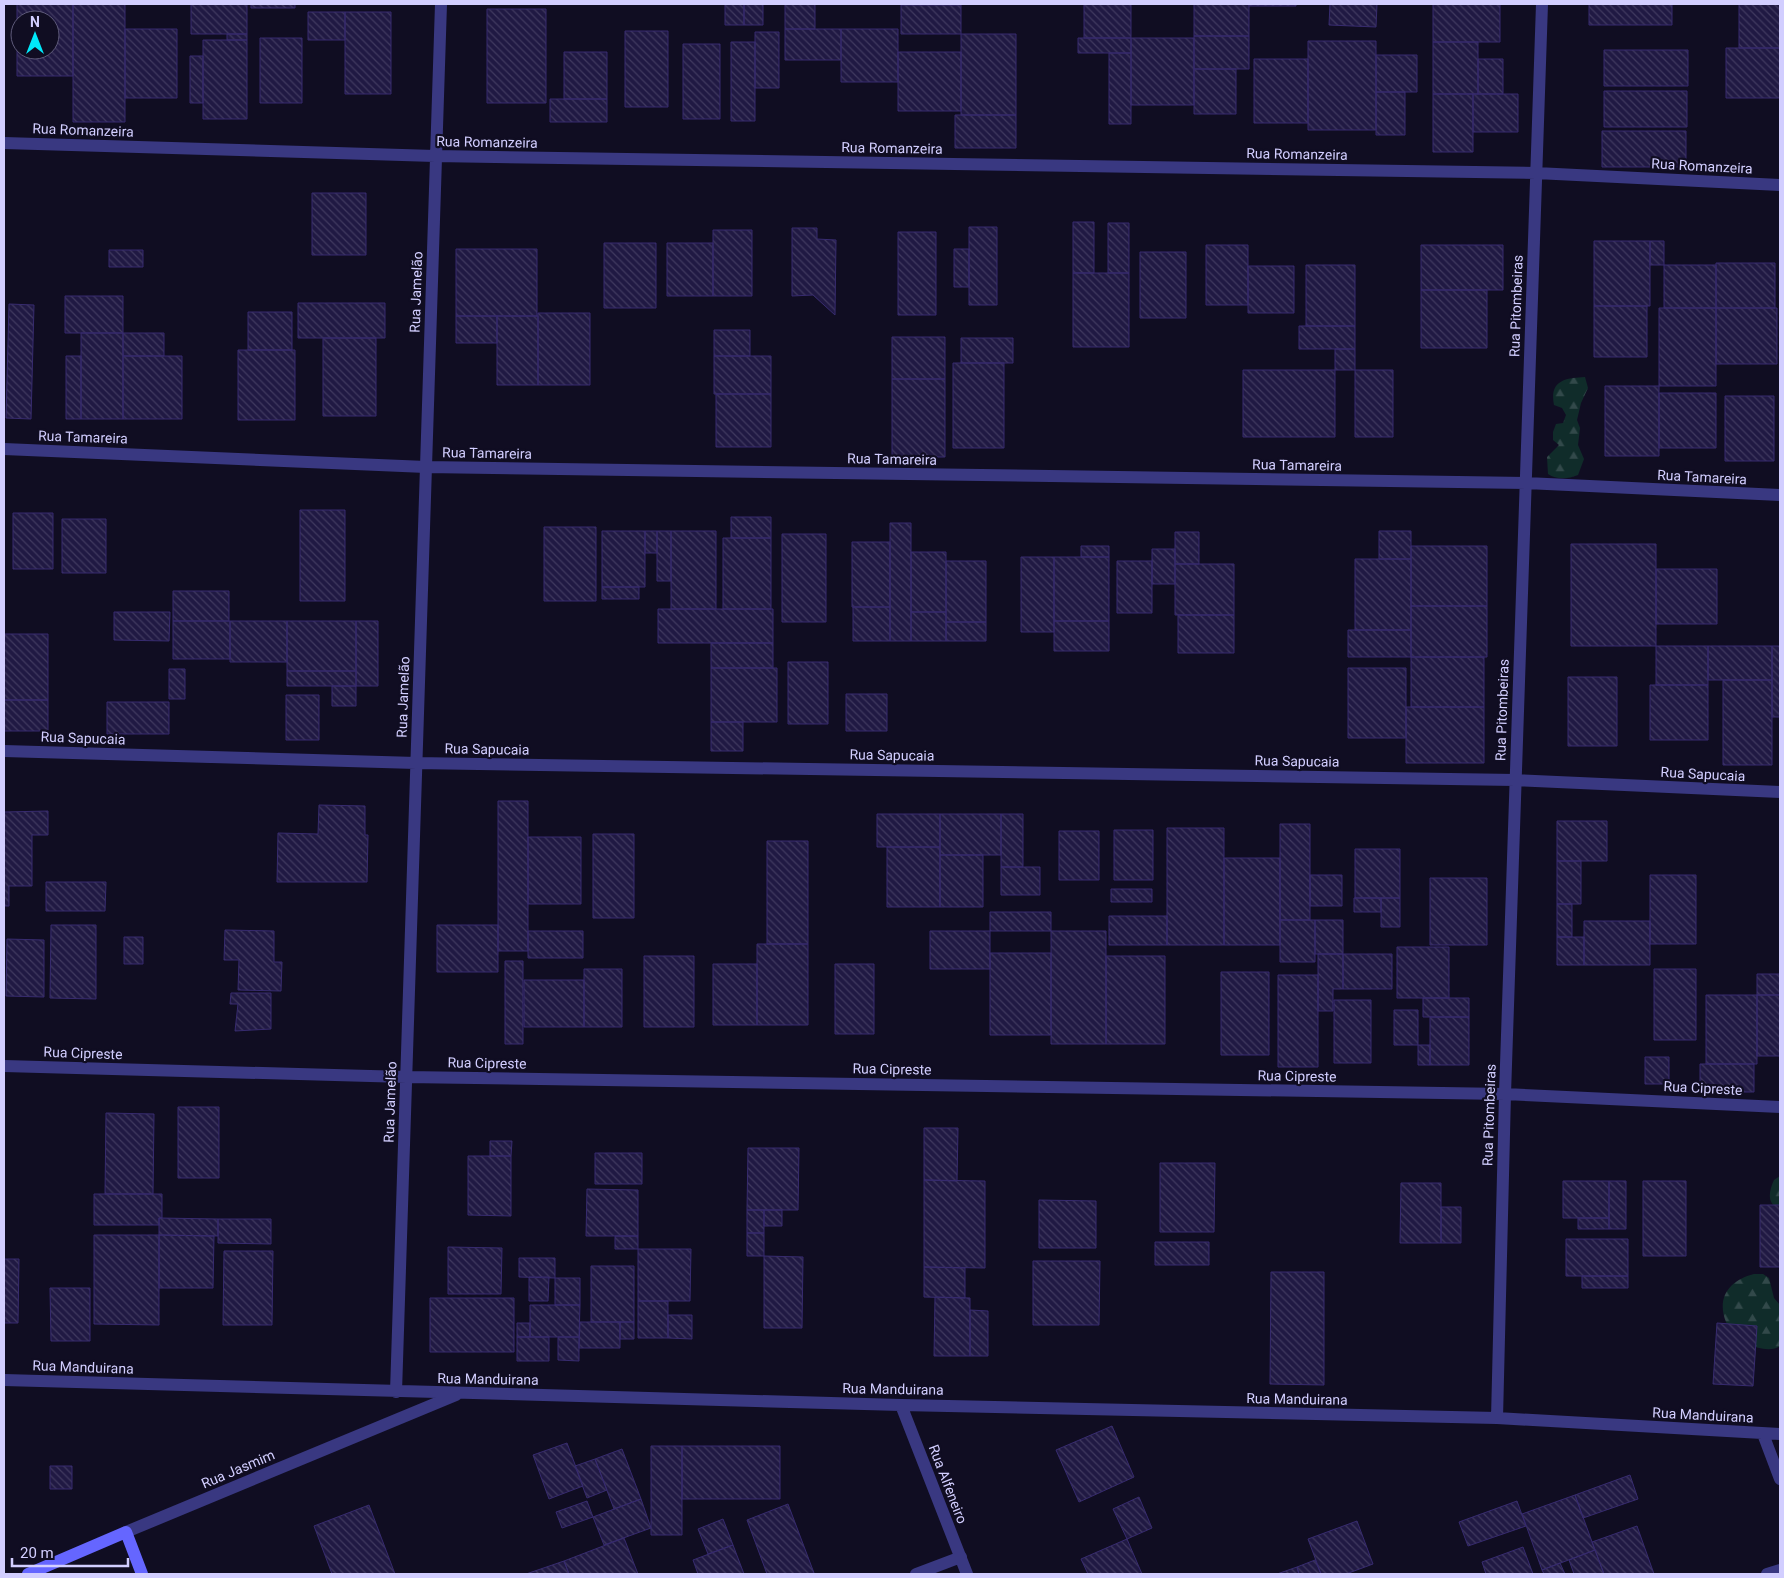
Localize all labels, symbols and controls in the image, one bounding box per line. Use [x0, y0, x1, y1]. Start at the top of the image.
north arrow [10, 10, 60, 60]
text: N [30, 14, 40, 30]
street label: Rua Romanzeira [32, 120, 134, 140]
street label: Rua Romanzeira [436, 133, 538, 151]
street label: Rua Romanzeira [841, 139, 943, 157]
street label: Rua Romanzeira [1246, 145, 1348, 163]
street label: Rua Romanzeira [1651, 155, 1753, 177]
street label: Rua Jamelão [407, 251, 425, 333]
street label: Rua Pitombeiras [1506, 255, 1526, 357]
street label: Rua Tamareira [38, 427, 128, 447]
street label: Rua Tamareira [442, 444, 532, 462]
street label: Rua Tamareira [847, 450, 937, 468]
street label: Rua Tamareira [1252, 456, 1342, 474]
street label: Rua Tamareira [1657, 467, 1747, 487]
street label: Rua Jamelão [394, 656, 412, 738]
street label: Rua Pitombeiras [1492, 659, 1512, 761]
street label: Rua Sapucaia [40, 729, 126, 747]
street label: Rua Sapucaia [444, 740, 530, 758]
street label: Rua Sapucaia [849, 746, 935, 764]
street label: Rua Sapucaia [1254, 752, 1340, 770]
street label: Rua Sapucaia [1660, 764, 1746, 784]
street label: Rua Cipreste [43, 1044, 123, 1062]
street label: Rua Cipreste [447, 1054, 527, 1072]
street label: Rua Cipreste [852, 1060, 932, 1078]
street label: Rua Jamelão [381, 1061, 399, 1143]
street label: Rua Pitombeiras [1479, 1064, 1499, 1166]
street label: Rua Cipreste [1257, 1067, 1337, 1085]
street label: Rua Cipreste [1663, 1078, 1743, 1098]
street label: Rua Manduirana [32, 1357, 134, 1377]
street label: Rua Manduirana [437, 1370, 539, 1388]
street label: Rua Manduirana [842, 1380, 944, 1398]
street label: Rua Manduirana [1246, 1390, 1348, 1408]
street label: Rua Manduirana [1652, 1404, 1754, 1426]
street label: Rua Alfeneiro [926, 1442, 970, 1526]
street label: Rua Jasmim [199, 1446, 277, 1492]
scale bar [12, 1536, 129, 1568]
text: 20 m [20, 1544, 54, 1562]

